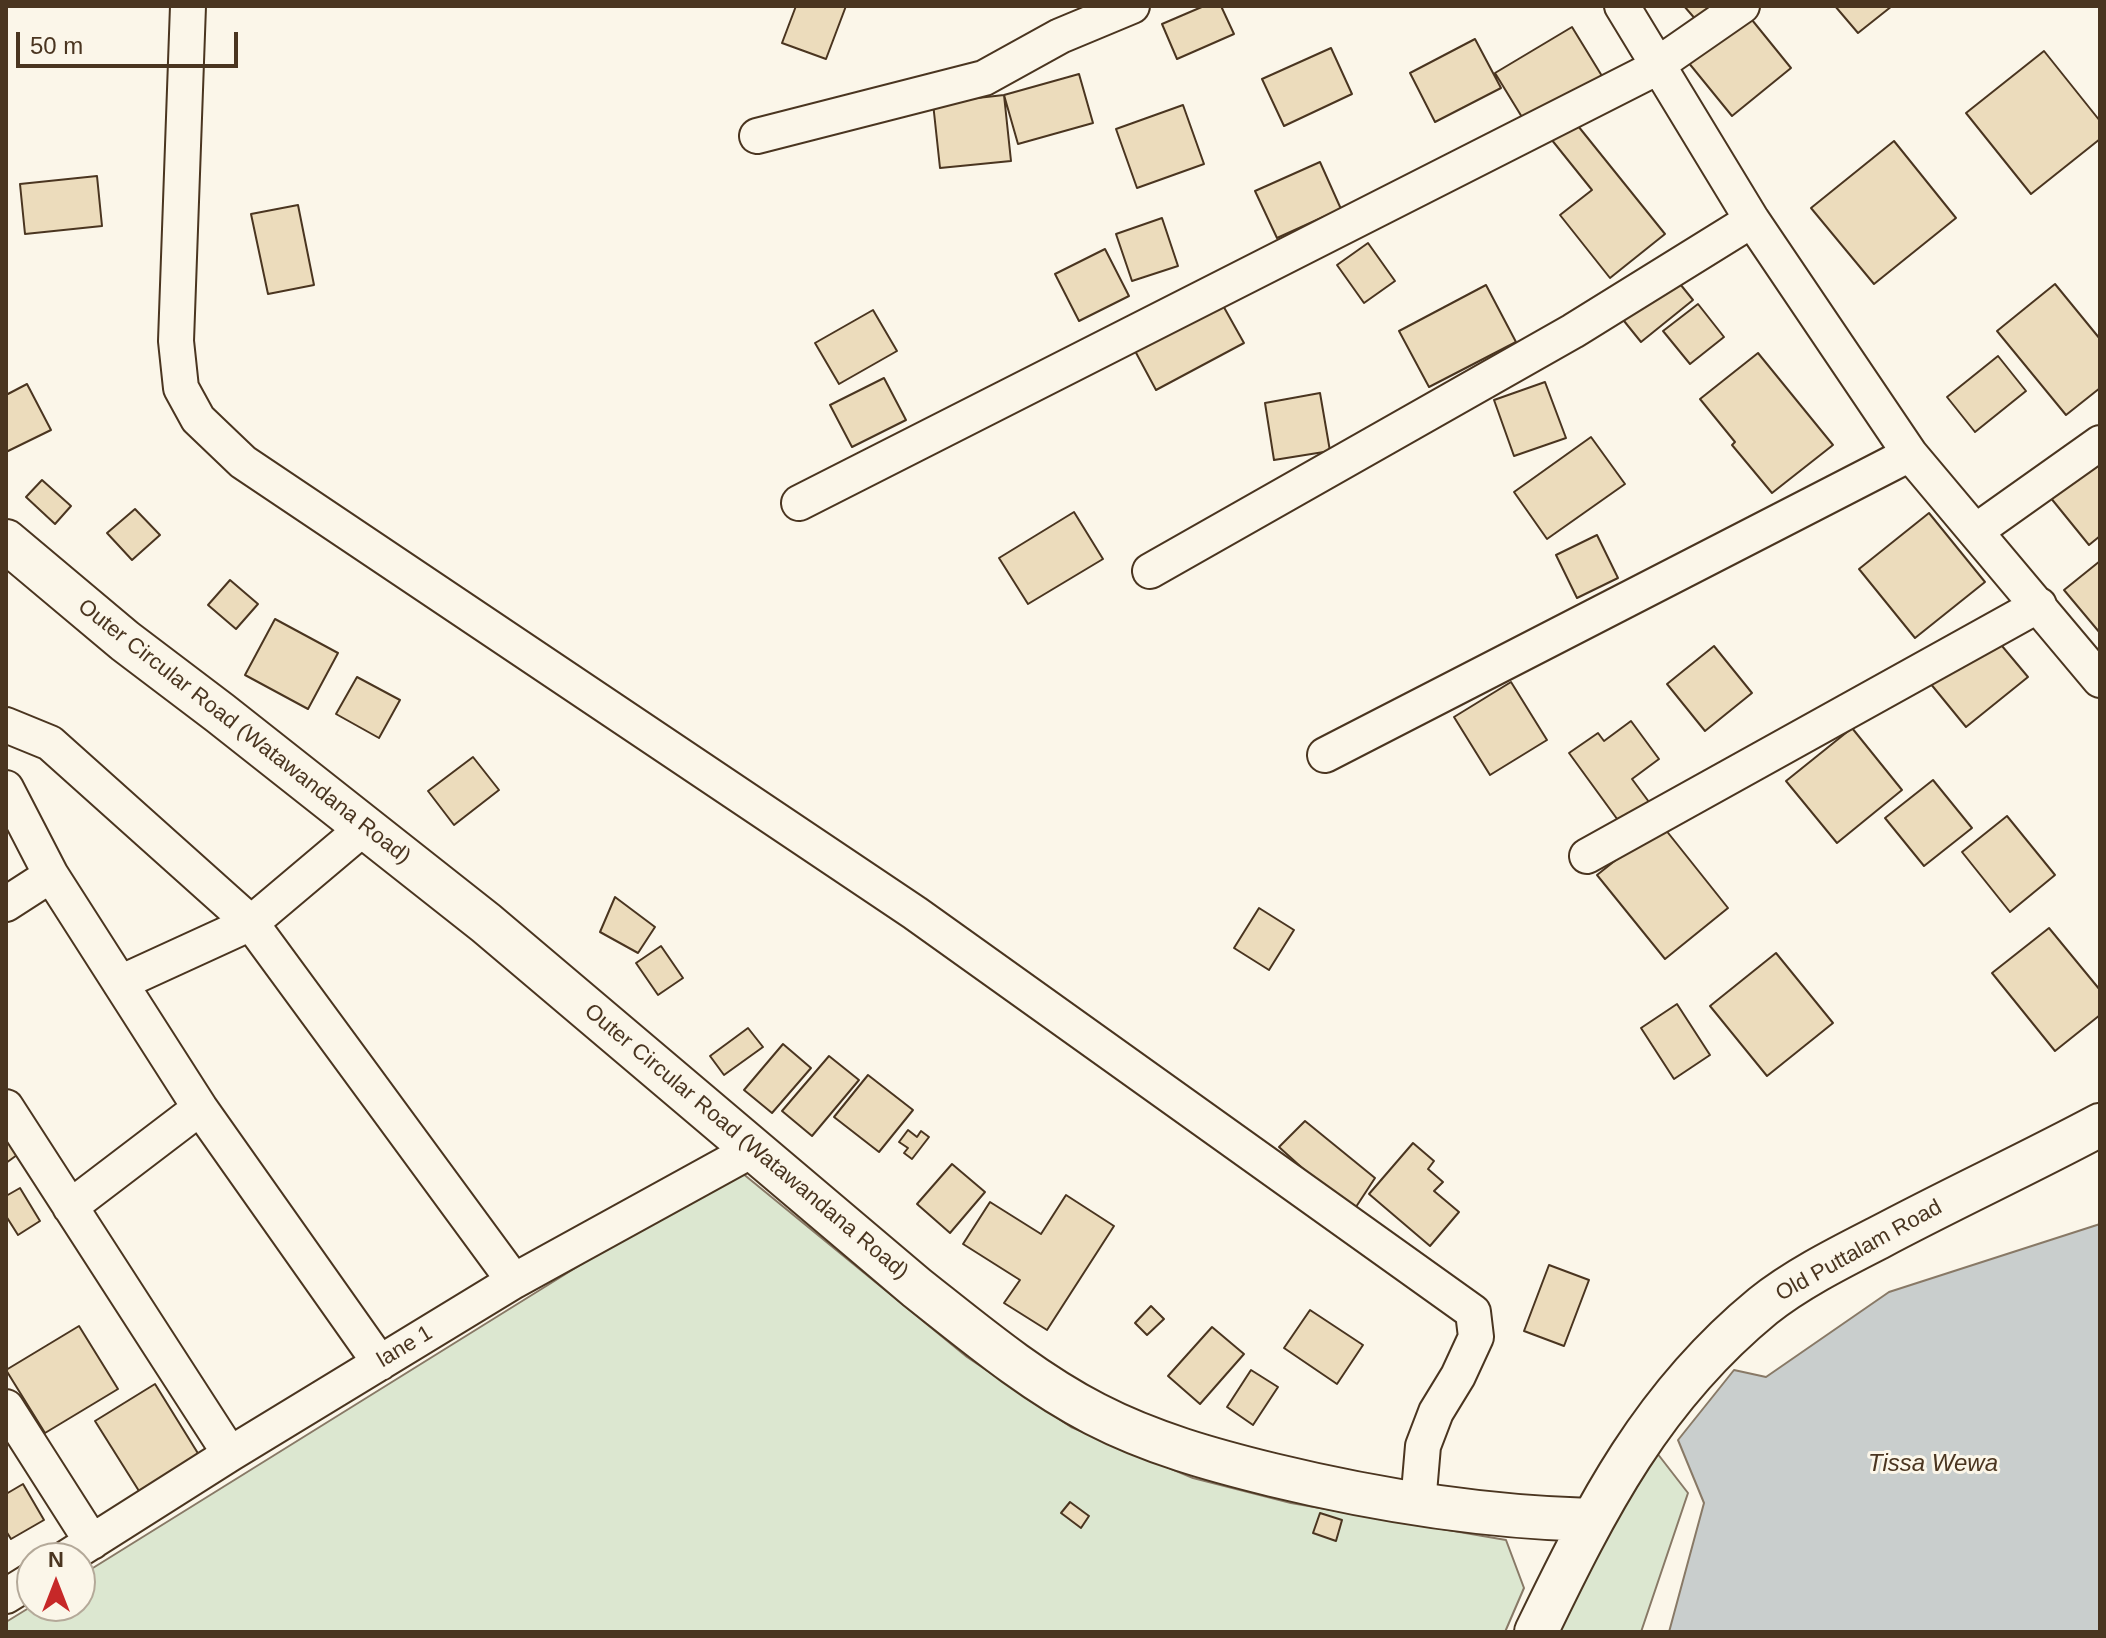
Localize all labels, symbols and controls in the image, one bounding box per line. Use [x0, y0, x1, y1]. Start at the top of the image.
scale bar [20, 16, 242, 66]
text: 50 m [30, 32, 83, 59]
street label: Outer Circular Road (Watawandana Road) [72, 594, 416, 870]
street label: Outer Circular Road (Watawandana Road) [579, 999, 913, 1285]
street label: Old Puttalam Road [1771, 1194, 1947, 1308]
street label: lane 1 [373, 1320, 437, 1374]
water label: Tissa Wewa [1868, 1450, 1998, 1478]
north arrow [16, 1542, 96, 1622]
text: N [48, 1547, 64, 1572]

